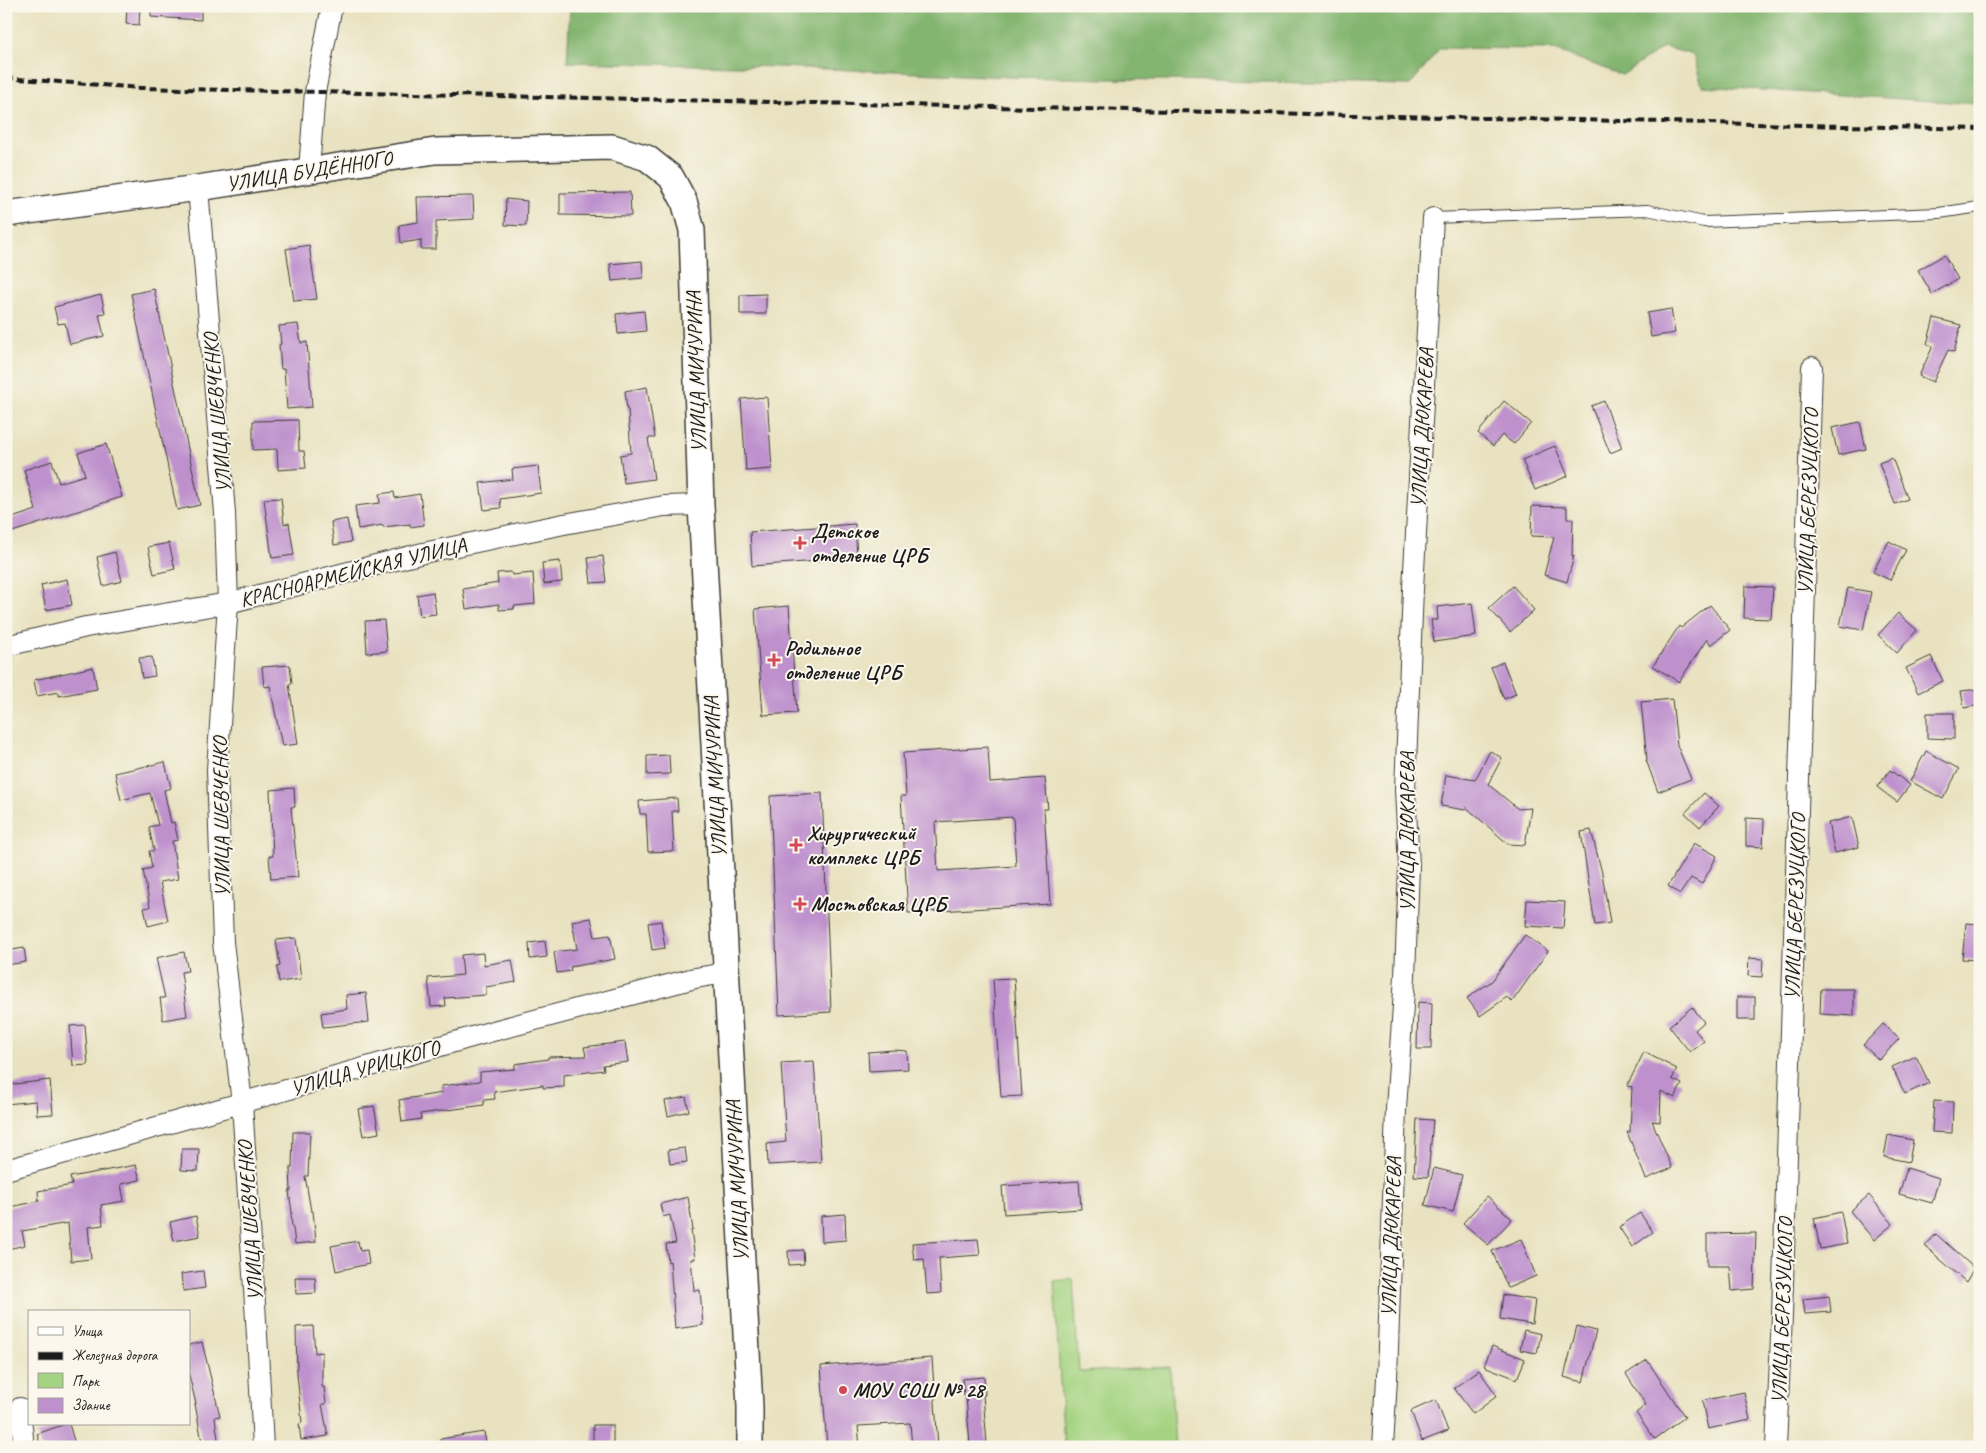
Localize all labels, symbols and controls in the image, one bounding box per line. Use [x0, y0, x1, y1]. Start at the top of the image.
street label: УЛИЦА БУДЁННОГО [224, 145, 396, 197]
street label: УЛИЦА МИЧУРИНА [680, 289, 712, 453]
street label: УЛИЦА ШЕВЧЕНКО [197, 329, 237, 494]
street label: УЛИЦА ДЮКАРЕВА [1405, 346, 1439, 509]
street label: УЛИЦА БЕРЕЗУЦКОГО [1792, 406, 1824, 596]
place label: Детское отделение ЦРБ [811, 518, 930, 568]
street label: КРАСНОАРМЕЙСКАЯ УЛИЦА [237, 531, 469, 613]
marker: Детское отделение ЦРБ [793, 536, 807, 550]
place label: Родильное отделение ЦРБ [785, 635, 904, 685]
marker: Родильное отделение ЦРБ [767, 653, 781, 667]
street label: УЛИЦА МИЧУРИНА [698, 694, 732, 858]
street label: УЛИЦА ШЕВЧЕНКО [207, 734, 235, 897]
street label: УЛИЦА ДЮКАРЕВА [1394, 751, 1420, 912]
street label: УЛИЦА БЕРЕЗУЦКОГО [1779, 811, 1811, 1001]
place label: Хирургический комплекс ЦРБ [807, 820, 922, 870]
marker: Хирургический комплекс ЦРБ [789, 838, 803, 852]
place label: Мостовская ЦРБ [811, 891, 949, 917]
marker: Мостовская ЦРБ [793, 897, 807, 911]
street label: УЛИЦА УРИЦКОГО [288, 1034, 445, 1102]
street label: УЛИЦА МИЧУРИНА [720, 1098, 754, 1262]
street label: УЛИЦА ШЕВЧЕНКО [231, 1138, 269, 1302]
street label: УЛИЦА ДЮКАРЕВА [1375, 1155, 1407, 1317]
street label: УЛИЦА БЕРЕЗУЦКОГО [1766, 1215, 1798, 1405]
legend [28, 1310, 190, 1426]
text: Улица [72, 1322, 103, 1341]
text: Железная дорога [72, 1346, 159, 1365]
text: Парк [72, 1372, 100, 1391]
place label: МОУ СОШ № 28 [853, 1377, 987, 1403]
marker: МОУ СОШ № 28 [837, 1384, 849, 1396]
text: Здание [72, 1396, 111, 1415]

